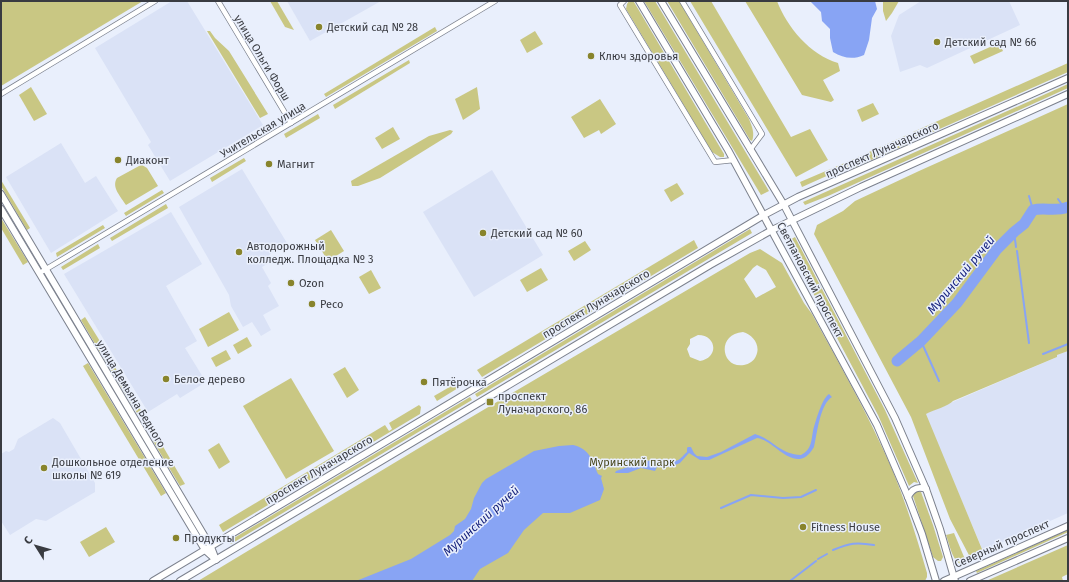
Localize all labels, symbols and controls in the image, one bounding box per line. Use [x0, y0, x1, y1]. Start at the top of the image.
street label: улица Ольги Форш [231, 13, 293, 103]
place label: Детский сад № 28 [326, 21, 418, 34]
marker: Детский сад № 28 [314, 22, 324, 32]
place label: Детский сад № 66 [944, 36, 1037, 49]
marker: Детский сад № 66 [932, 37, 942, 47]
place label: Ключ здоровья [599, 50, 678, 63]
marker: Ключ здоровья [586, 51, 596, 61]
street label: Учительская улица [218, 99, 308, 161]
street label: проспект Луначарского [823, 119, 941, 181]
place label: Диаконт [125, 154, 169, 167]
marker: Диаконт [113, 155, 123, 165]
place label: Магнит [277, 158, 314, 171]
marker: Магнит [264, 159, 274, 169]
street label: Светлановский проспект [774, 220, 846, 340]
place label: Детский сад № 60 [490, 227, 583, 240]
marker: Детский сад № 60 [478, 228, 488, 238]
water label: Муринский ручей [924, 233, 998, 317]
place label: Автодорожный колледж. Площадка № 3 [247, 240, 373, 266]
marker: Автодорожный колледж. Площадка № 3 [234, 247, 244, 257]
street label: проспект Луначарского [540, 267, 652, 341]
place label: Ozon [299, 277, 324, 290]
marker: Ozon [286, 278, 296, 288]
place label: Ресо [320, 298, 344, 311]
marker: Ресо [307, 299, 317, 309]
street label: улица Демьяна Бедного [94, 338, 168, 450]
place label: Белое дерево [174, 373, 245, 386]
marker: Белое дерево [161, 374, 171, 384]
place label: Пятёрочка [432, 376, 487, 389]
marker: Пятёрочка [419, 377, 429, 387]
place label: проспект Луначарского, 86 [498, 390, 587, 416]
marker: проспект Луначарского, 86 [485, 397, 495, 407]
street label: проспект Луначарского [263, 433, 375, 507]
place label: Дошкольное отделение школы № 619 [51, 456, 174, 482]
park label: Муринский парк [589, 456, 675, 469]
marker: Дошкольное отделение школы № 619 [39, 463, 49, 473]
water label: Муринский ручей [440, 483, 522, 559]
street label: Северный проспект [952, 517, 1052, 571]
place label: Fitness House [811, 521, 880, 534]
marker: Fitness House [798, 522, 808, 532]
north arrow [16, 526, 56, 566]
place label: Продукты [184, 532, 235, 545]
text: С [21, 533, 36, 547]
marker: Продукты [171, 533, 181, 543]

